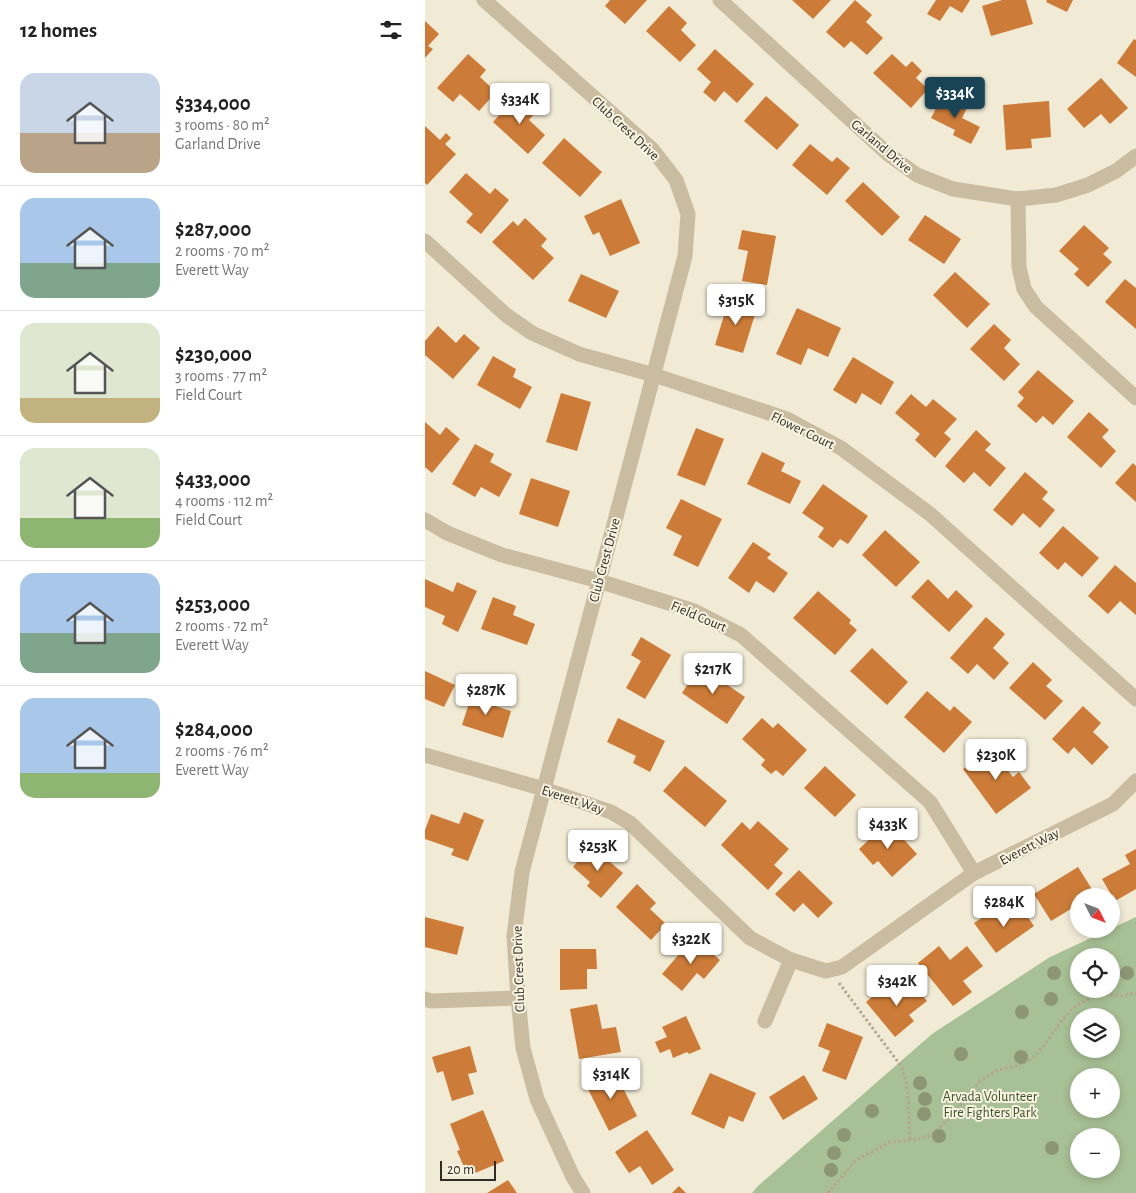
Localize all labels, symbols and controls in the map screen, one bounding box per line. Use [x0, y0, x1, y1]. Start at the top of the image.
icon: filters [377, 16, 405, 44]
text: 12 homes [20, 20, 97, 41]
pin: $334K [920, 76, 990, 119]
pin: $334K [485, 82, 555, 125]
text: $334K [936, 85, 974, 101]
text: $334K [501, 91, 539, 107]
icon: home [60, 93, 120, 153]
text: $334,000 [175, 93, 251, 114]
street label: Club Crest Drive [589, 94, 662, 163]
text: 3 rooms · 80 m² [175, 117, 270, 133]
street label: Garland Drive [848, 117, 915, 176]
text: Garland Drive [175, 136, 261, 152]
icon: home [60, 218, 120, 278]
text: $287,000 [175, 219, 251, 240]
text: 2 rooms · 70 m² [175, 243, 269, 259]
text: Everett Way [175, 262, 249, 278]
pin: $315K [701, 284, 771, 326]
text: $315K [718, 292, 754, 308]
icon: home [60, 343, 120, 403]
text: $230,000 [175, 344, 252, 365]
text: 3 rooms · 77 m² [175, 368, 267, 384]
text: Field Court [175, 387, 242, 403]
street label: Flower Court [769, 410, 837, 452]
icon: home [60, 468, 120, 528]
text: $433,000 [175, 469, 251, 490]
text: 4 rooms · 112 m² [175, 493, 273, 509]
text: Field Court [175, 512, 242, 528]
street label: Club Crest Drive [587, 517, 623, 604]
icon: home [60, 593, 120, 653]
text: $253,000 [175, 594, 250, 615]
street label: Field Court [669, 599, 729, 635]
text: 2 rooms · 72 m² [175, 618, 268, 634]
text: Everett Way [175, 637, 249, 653]
pin: $217K [678, 652, 748, 695]
text: $217K [695, 661, 731, 677]
pin: $287K [451, 674, 521, 716]
text: $287K [467, 682, 505, 698]
icon: home [60, 718, 120, 778]
text: $284,000 [175, 719, 253, 740]
pin: $230K [961, 738, 1031, 781]
text: 2 rooms · 76 m² [175, 743, 269, 759]
text: $230K [976, 747, 1016, 763]
text: Everett Way [175, 762, 249, 778]
street label: Everett Way [540, 783, 606, 817]
pin: $433K [853, 808, 923, 850]
text: $433K [869, 816, 907, 832]
street label: Everett Way [997, 826, 1061, 868]
pin: $253K [563, 830, 633, 872]
text: $253K [579, 838, 617, 854]
pin: $284K [969, 886, 1039, 928]
north arrow [1070, 888, 1120, 938]
map controls [1070, 888, 1120, 1178]
text: $284K [984, 894, 1024, 910]
pin: $322K [656, 922, 726, 965]
street label: Club Crest Drive [510, 926, 528, 1012]
text: $322K [672, 931, 710, 947]
button: locate [1070, 948, 1120, 998]
pin: $342K [862, 964, 932, 1007]
text: $342K [877, 973, 917, 989]
button: layers [1070, 1008, 1120, 1058]
pin: $314K [576, 1058, 646, 1100]
text: $314K [592, 1066, 630, 1082]
button: + [1070, 1068, 1120, 1118]
park label: Arvada Volunteer Fire Fighters Park [943, 1090, 1038, 1120]
button: − [1070, 1128, 1120, 1178]
scale bar [440, 1158, 496, 1181]
text: 20 m [447, 1163, 474, 1177]

